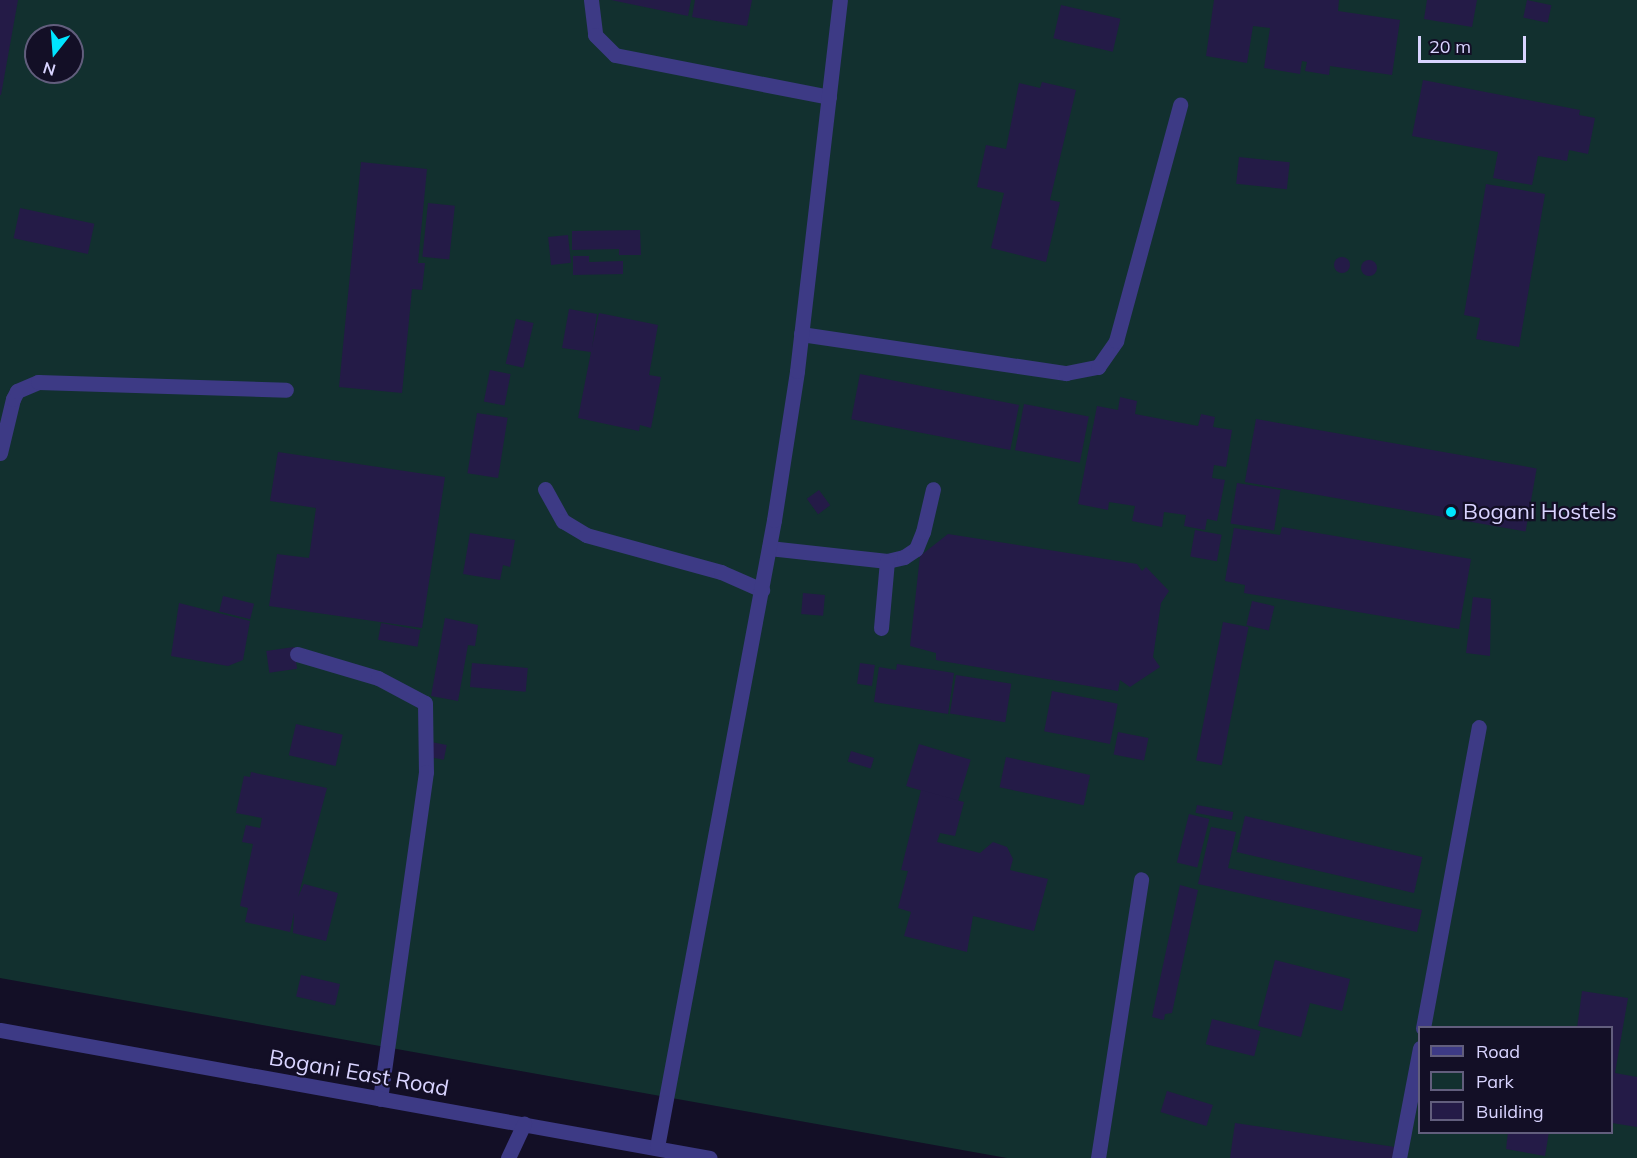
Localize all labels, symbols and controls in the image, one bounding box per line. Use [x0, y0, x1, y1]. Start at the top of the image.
north arrow [24, 24, 84, 84]
scale bar [1421, 24, 1529, 62]
text: 20 m [1429, 35, 1471, 58]
text: N [41, 58, 58, 81]
place label: Bogani Hostels [1463, 499, 1617, 525]
marker: Bogani Hostels [1444, 505, 1458, 519]
legend [1418, 1026, 1613, 1134]
text: Road [1476, 1040, 1520, 1063]
street label: Bogani East Road [267, 1044, 451, 1102]
text: Park [1476, 1070, 1514, 1093]
text: Building [1476, 1100, 1544, 1123]

